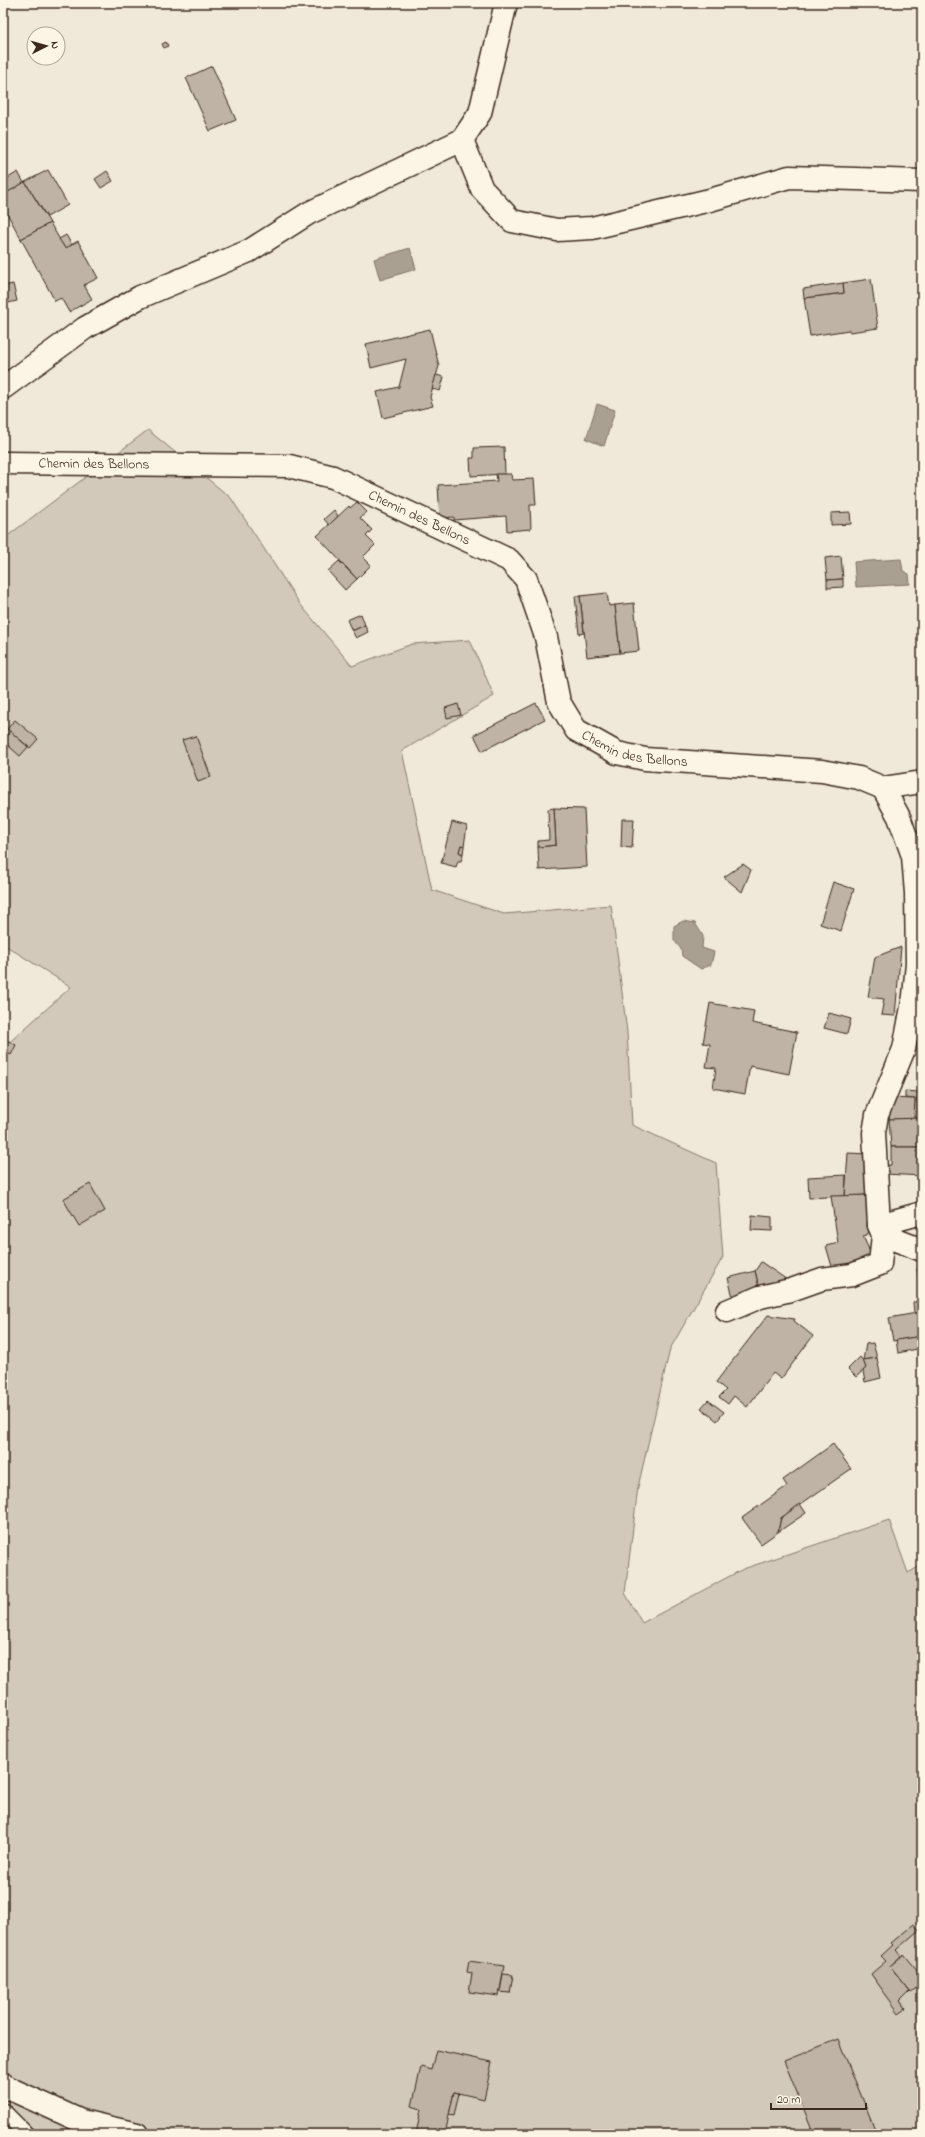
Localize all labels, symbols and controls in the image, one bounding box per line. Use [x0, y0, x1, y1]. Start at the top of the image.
north arrow [26, 26, 66, 66]
text: N [47, 41, 63, 50]
street label: Chemin des Bellons [38, 453, 150, 475]
street label: Chemin des Bellons [365, 485, 474, 551]
street label: Chemin des Bellons [578, 725, 689, 772]
scale bar [771, 2085, 866, 2111]
text: 20 m [777, 2091, 800, 2109]

